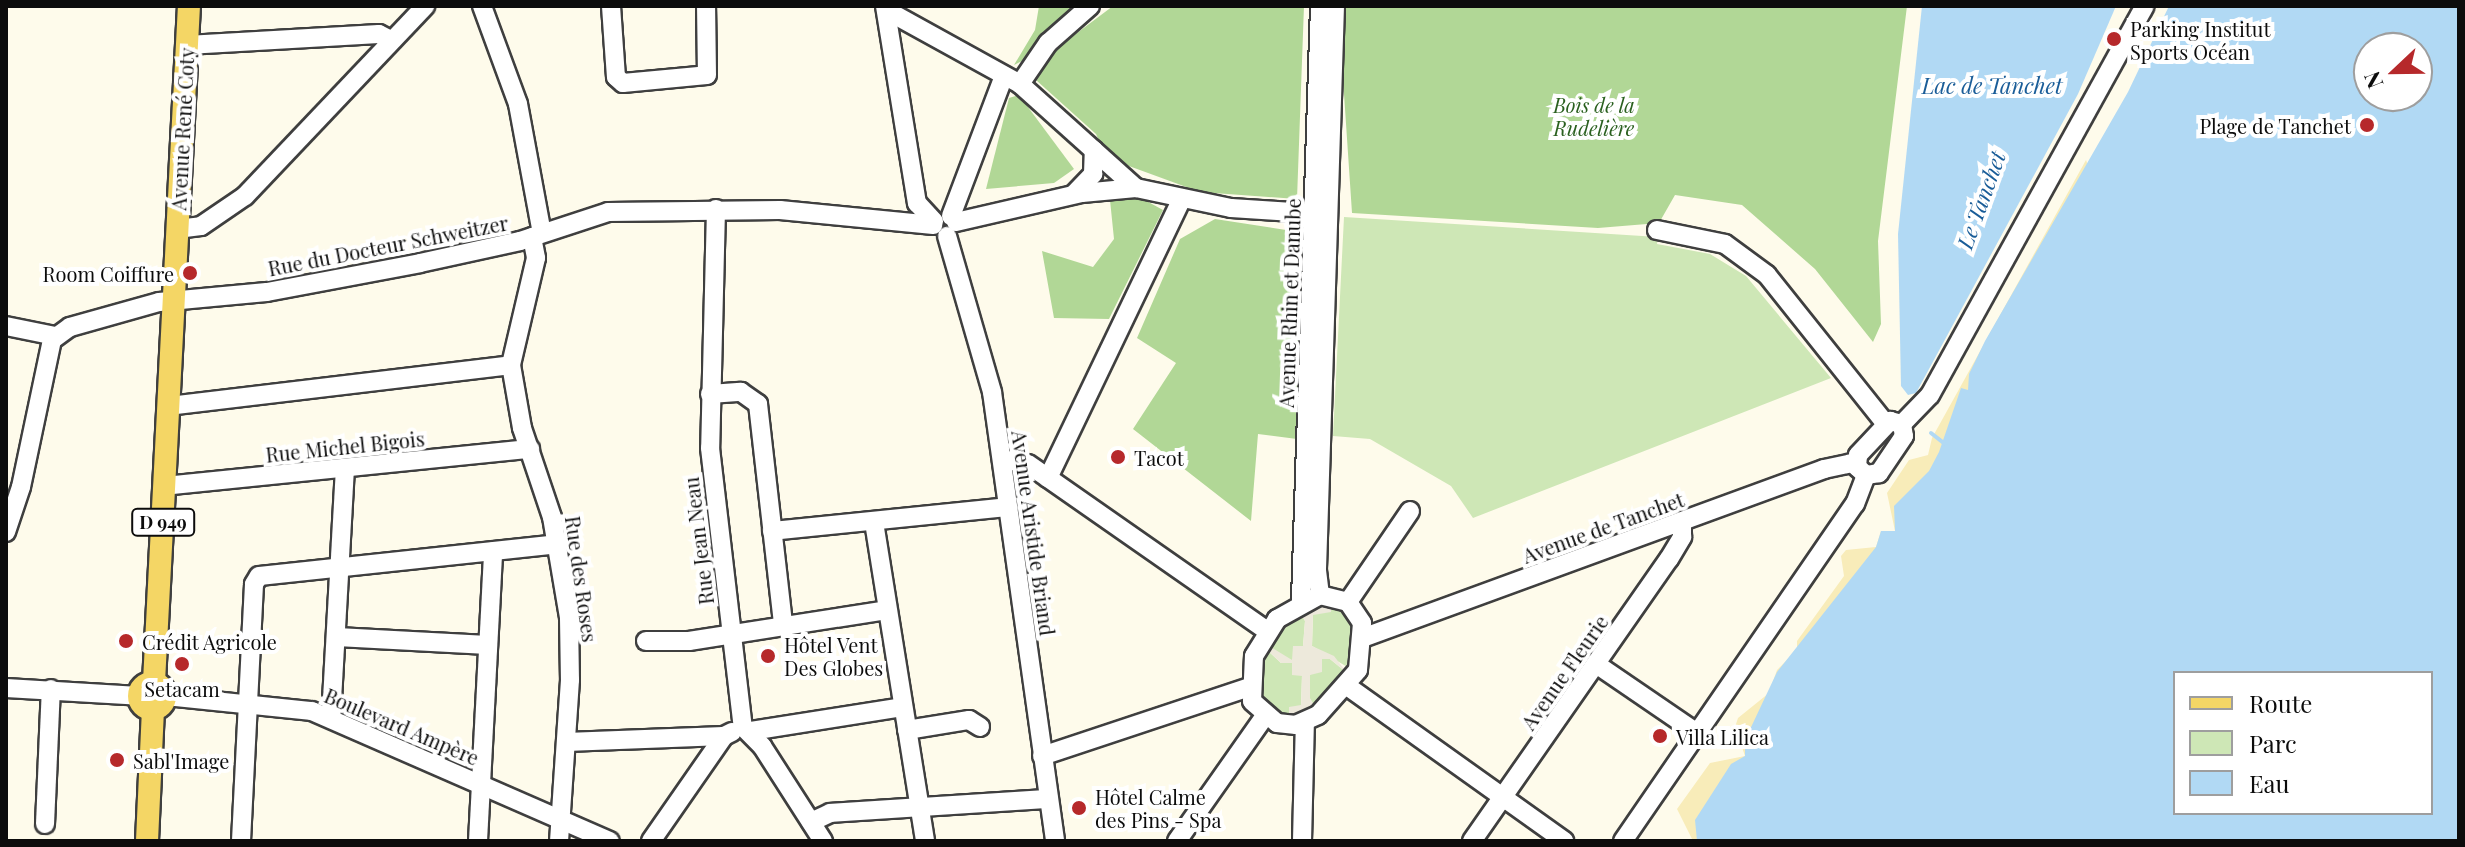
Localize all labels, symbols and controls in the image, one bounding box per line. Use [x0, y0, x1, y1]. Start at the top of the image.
place label: Parking Institut Sports Océan [2130, 16, 2271, 63]
marker: Parking Institut Sports Océan [2105, 30, 2123, 48]
north arrow [2353, 32, 2433, 112]
street label: Avenue René Coty [166, 47, 198, 211]
text: N [2356, 67, 2389, 93]
water label: Lac de Tanchet [1922, 73, 2062, 99]
park label: Bois de la Rudelière [1553, 93, 1635, 140]
place label: Plage de Tanchet [2199, 113, 2351, 137]
marker: Plage de Tanchet [2358, 116, 2376, 134]
water label: Le Tanchet [1951, 147, 2011, 253]
street label: Avenue Rhin et Danube [1273, 198, 1305, 408]
street label: Rue du Docteur Schweitzer [266, 210, 510, 280]
place label: Room Coiffure [43, 261, 174, 285]
marker: Room Coiffure [181, 264, 199, 282]
street label: Rue Michel Bigois [264, 426, 426, 466]
street label: Avenue Aristide Briand [1008, 429, 1060, 637]
place label: Tacot [1134, 445, 1184, 469]
marker: Tacot [1109, 448, 1127, 466]
street label: Rue Jean Neau [678, 476, 718, 606]
street label: Avenue de Tanchet [1519, 487, 1687, 567]
road number: D 949 [131, 508, 195, 536]
street label: Rue des Roses [561, 514, 603, 644]
street label: Avenue Fleurie [1516, 610, 1612, 734]
place label: Crédit Agricole [142, 629, 278, 653]
marker: Crédit Agricole [117, 632, 135, 650]
place label: Hôtel Vent Des Globes [784, 632, 883, 679]
marker: Hôtel Vent Des Globes [759, 647, 777, 665]
marker: Setacam [173, 655, 191, 673]
legend [2173, 671, 2433, 815]
place label: Setacam [144, 676, 220, 700]
street label: Boulevard Ampère [321, 683, 483, 769]
text: Route [2249, 687, 2312, 719]
place label: Villa Lilica [1676, 724, 1769, 748]
marker: Villa Lilica [1651, 727, 1669, 745]
text: Parc [2249, 727, 2297, 759]
place label: Sabl'Image [133, 748, 229, 772]
marker: Sabl'Image [108, 751, 126, 769]
text: Eau [2249, 767, 2290, 799]
place label: Hôtel Calme des Pins - Spa [1095, 784, 1221, 831]
marker: Hôtel Calme des Pins - Spa [1070, 799, 1088, 817]

